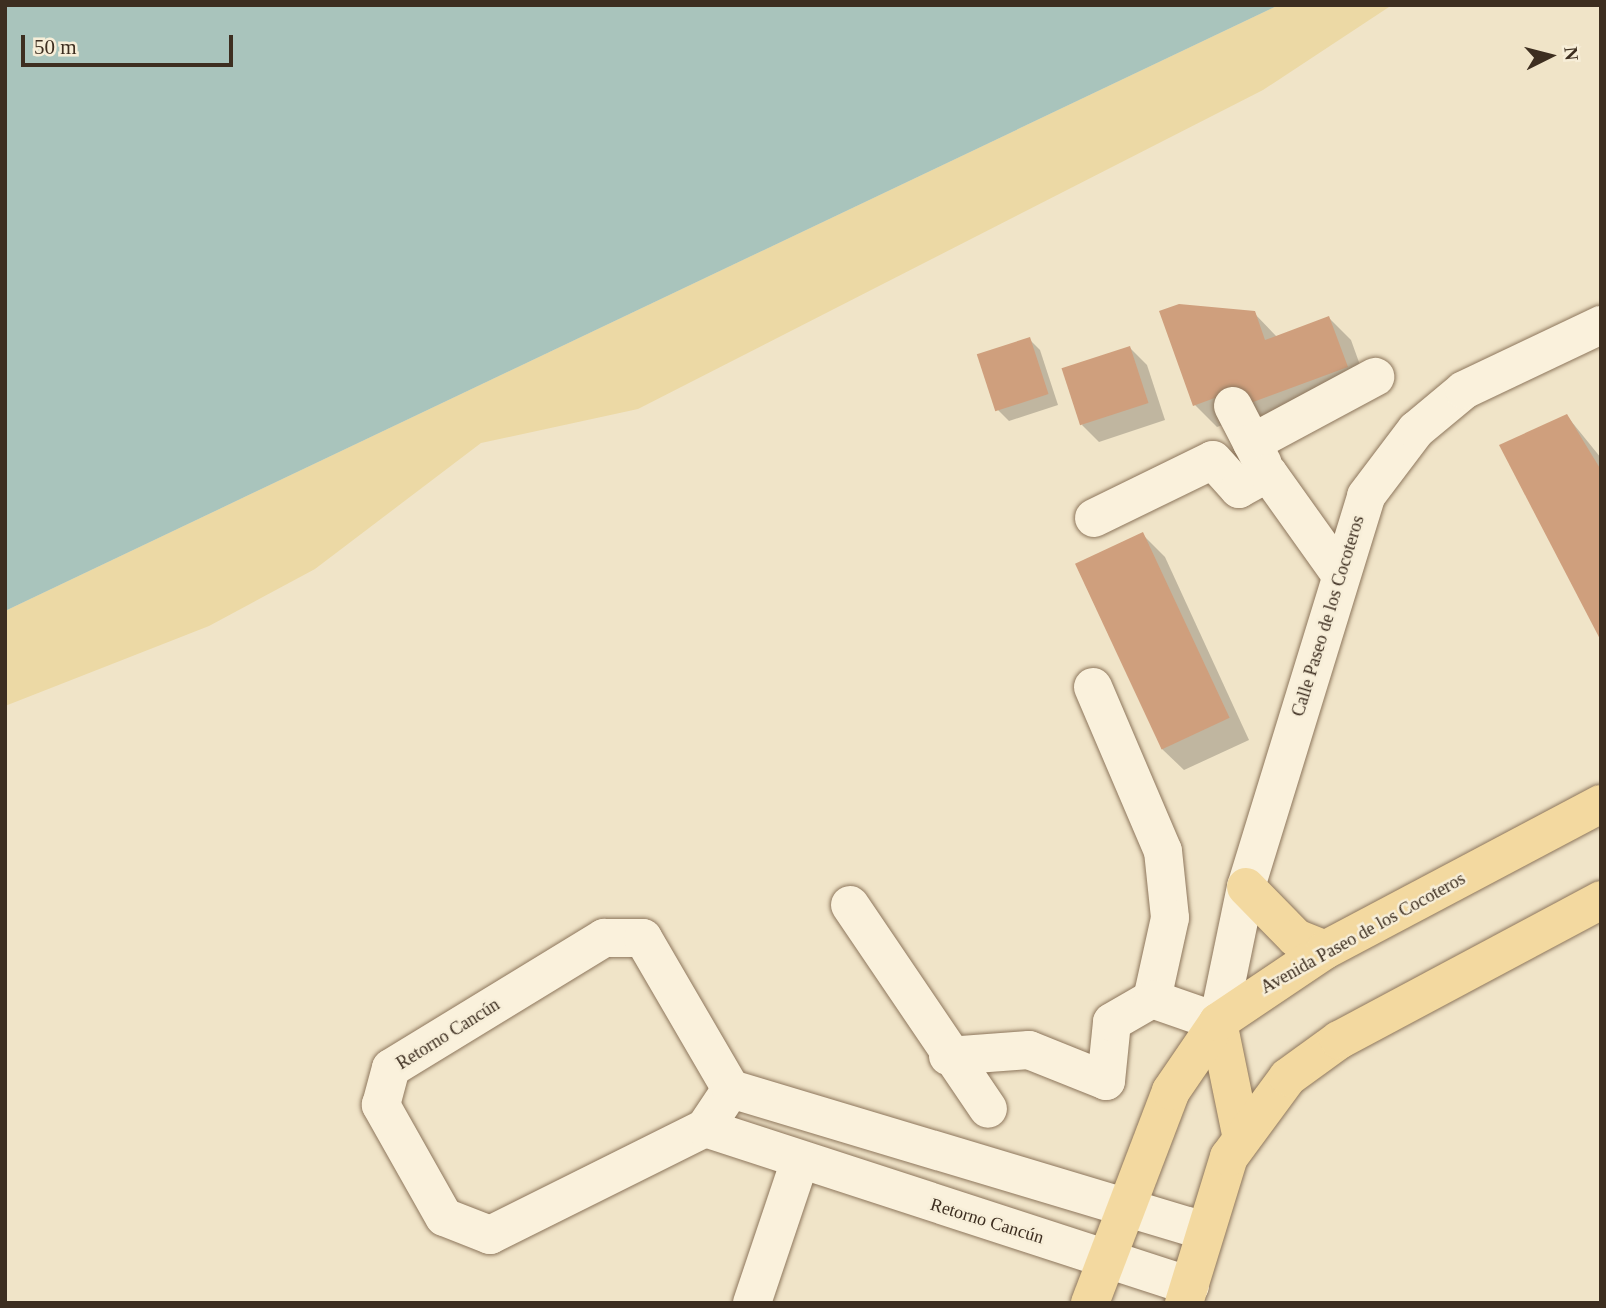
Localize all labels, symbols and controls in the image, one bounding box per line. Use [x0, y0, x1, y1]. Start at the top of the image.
scale bar [24, 21, 236, 65]
north arrow [1515, 21, 1585, 91]
text: 50 m [34, 35, 77, 59]
text: N [1560, 46, 1583, 62]
street label: Calle Paseo de los Cocoteros [1287, 513, 1369, 719]
street label: Avenida Paseo de los Cocoteros [1257, 868, 1469, 998]
street label: Retorno Cancún [392, 994, 504, 1074]
street label: Retorno Cancún [928, 1193, 1046, 1249]

